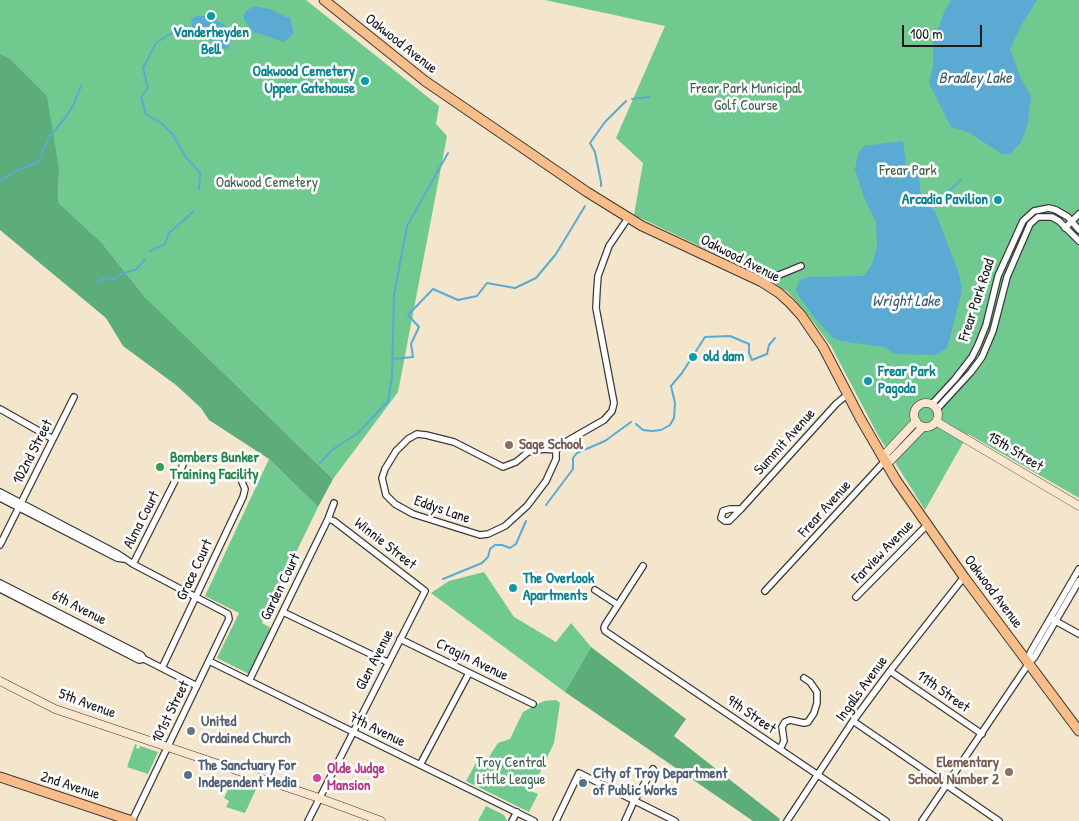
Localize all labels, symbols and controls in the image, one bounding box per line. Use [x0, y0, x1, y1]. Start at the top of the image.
marker: Vanderheyden Bell [205, 10, 217, 22]
street label: Oakwood Avenue [361, 10, 441, 78]
scale bar [904, 15, 984, 47]
text: 100 m [910, 23, 943, 44]
place label: Vanderheyden Bell [173, 24, 249, 59]
place label: Oakwood Cemetery Upper Gatehouse [253, 63, 355, 98]
water label: Bradley Lake [938, 69, 1012, 89]
marker: Oakwood Cemetery Upper Gatehouse [359, 75, 371, 87]
park label: Frear Park Municipal Golf Course [690, 80, 802, 115]
park label: Frear Park [879, 162, 937, 180]
park label: Oakwood Cemetery [216, 174, 318, 192]
place label: Arcadia Pavilion [902, 191, 988, 209]
marker: Arcadia Pavilion [992, 194, 1004, 206]
street label: Oakwood Avenue [697, 231, 783, 287]
street label: Frear Park Road [955, 257, 999, 343]
water label: Wright Lake [872, 292, 940, 312]
place label: old dam [703, 348, 744, 366]
marker: old dam [687, 351, 699, 363]
place label: Frear Park Pagoda [878, 363, 936, 398]
marker: Frear Park Pagoda [862, 375, 874, 387]
street label: Summit Avenue [750, 405, 820, 479]
street label: 102nd Street [9, 417, 57, 487]
street label: 15th Street [984, 428, 1046, 476]
place label: Sage School [519, 436, 583, 454]
marker: Sage School [503, 439, 515, 451]
place label: Bombers Bunker Training Facility [170, 449, 259, 484]
marker: Bombers Bunker Training Facility [154, 461, 166, 473]
street label: Frear Avenue [795, 477, 855, 541]
street label: Alma Court [120, 488, 164, 552]
street label: Eddys Lane [412, 492, 472, 528]
street label: Winnie Street [350, 514, 420, 574]
street label: Farview Avenue [848, 517, 918, 587]
street label: Grace Court [173, 537, 217, 603]
street label: Garden Court [257, 551, 305, 623]
street label: Oakwood Avenue [960, 552, 1026, 632]
place label: The Overlook Apartments [523, 570, 594, 605]
marker: The Overlook Apartments [507, 582, 519, 594]
street label: 6th Avenue [49, 587, 109, 629]
street label: Glen Avenue [352, 627, 398, 693]
street label: Cragin Avenue [433, 635, 511, 685]
street label: Ingalls Avenue [832, 653, 892, 725]
street label: 11th Street [913, 667, 973, 717]
street label: 101st Street [148, 678, 194, 746]
street label: 5th Avenue [56, 685, 118, 723]
street label: 9th Street [723, 692, 779, 738]
street label: 7th Avenue [346, 709, 408, 751]
place label: United Ordained Church [201, 713, 291, 748]
marker: United Ordained Church [185, 725, 197, 737]
park label: Troy Central Little League [476, 754, 546, 789]
place label: Elementary School Number 2 [908, 754, 999, 789]
place label: The Sanctuary For Independent Media [198, 757, 296, 792]
place label: Olde Judge Mansion [327, 760, 385, 795]
place label: City of Troy Department of Public Works [593, 765, 727, 800]
marker: Elementary School Number 2 [1003, 766, 1015, 778]
street label: 2nd Avenue [38, 768, 102, 804]
marker: The Sanctuary For Independent Media [182, 769, 194, 781]
marker: Olde Judge Mansion [311, 772, 323, 784]
marker: City of Troy Department of Public Works [577, 777, 589, 789]

